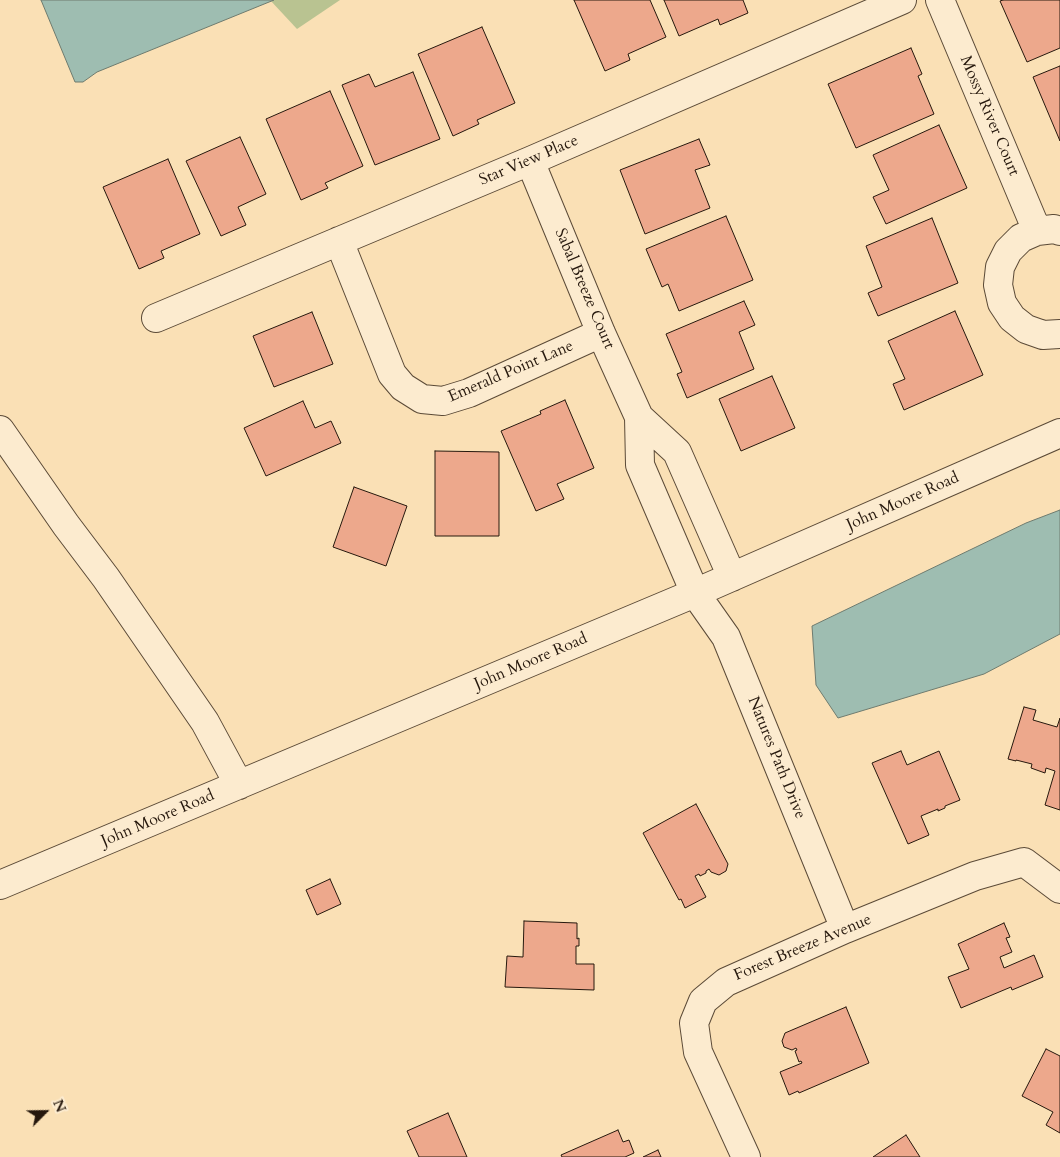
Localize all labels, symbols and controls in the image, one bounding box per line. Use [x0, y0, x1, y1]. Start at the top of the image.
street label: Mossy River Court [955, 53, 1023, 179]
street label: Star View Place [477, 131, 581, 191]
street label: Sabal Breeze Court [550, 226, 618, 352]
street label: Emerald Point Lane [445, 337, 577, 407]
street label: John Moore Road [844, 469, 962, 535]
street label: John Moore Road [471, 629, 591, 695]
street label: Natures Path Drive [743, 694, 809, 822]
street label: John Moore Road [98, 786, 218, 852]
street label: Forest Breeze Avenue [731, 910, 875, 986]
north arrow [20, 1087, 70, 1137]
text: N [48, 1097, 70, 1115]

